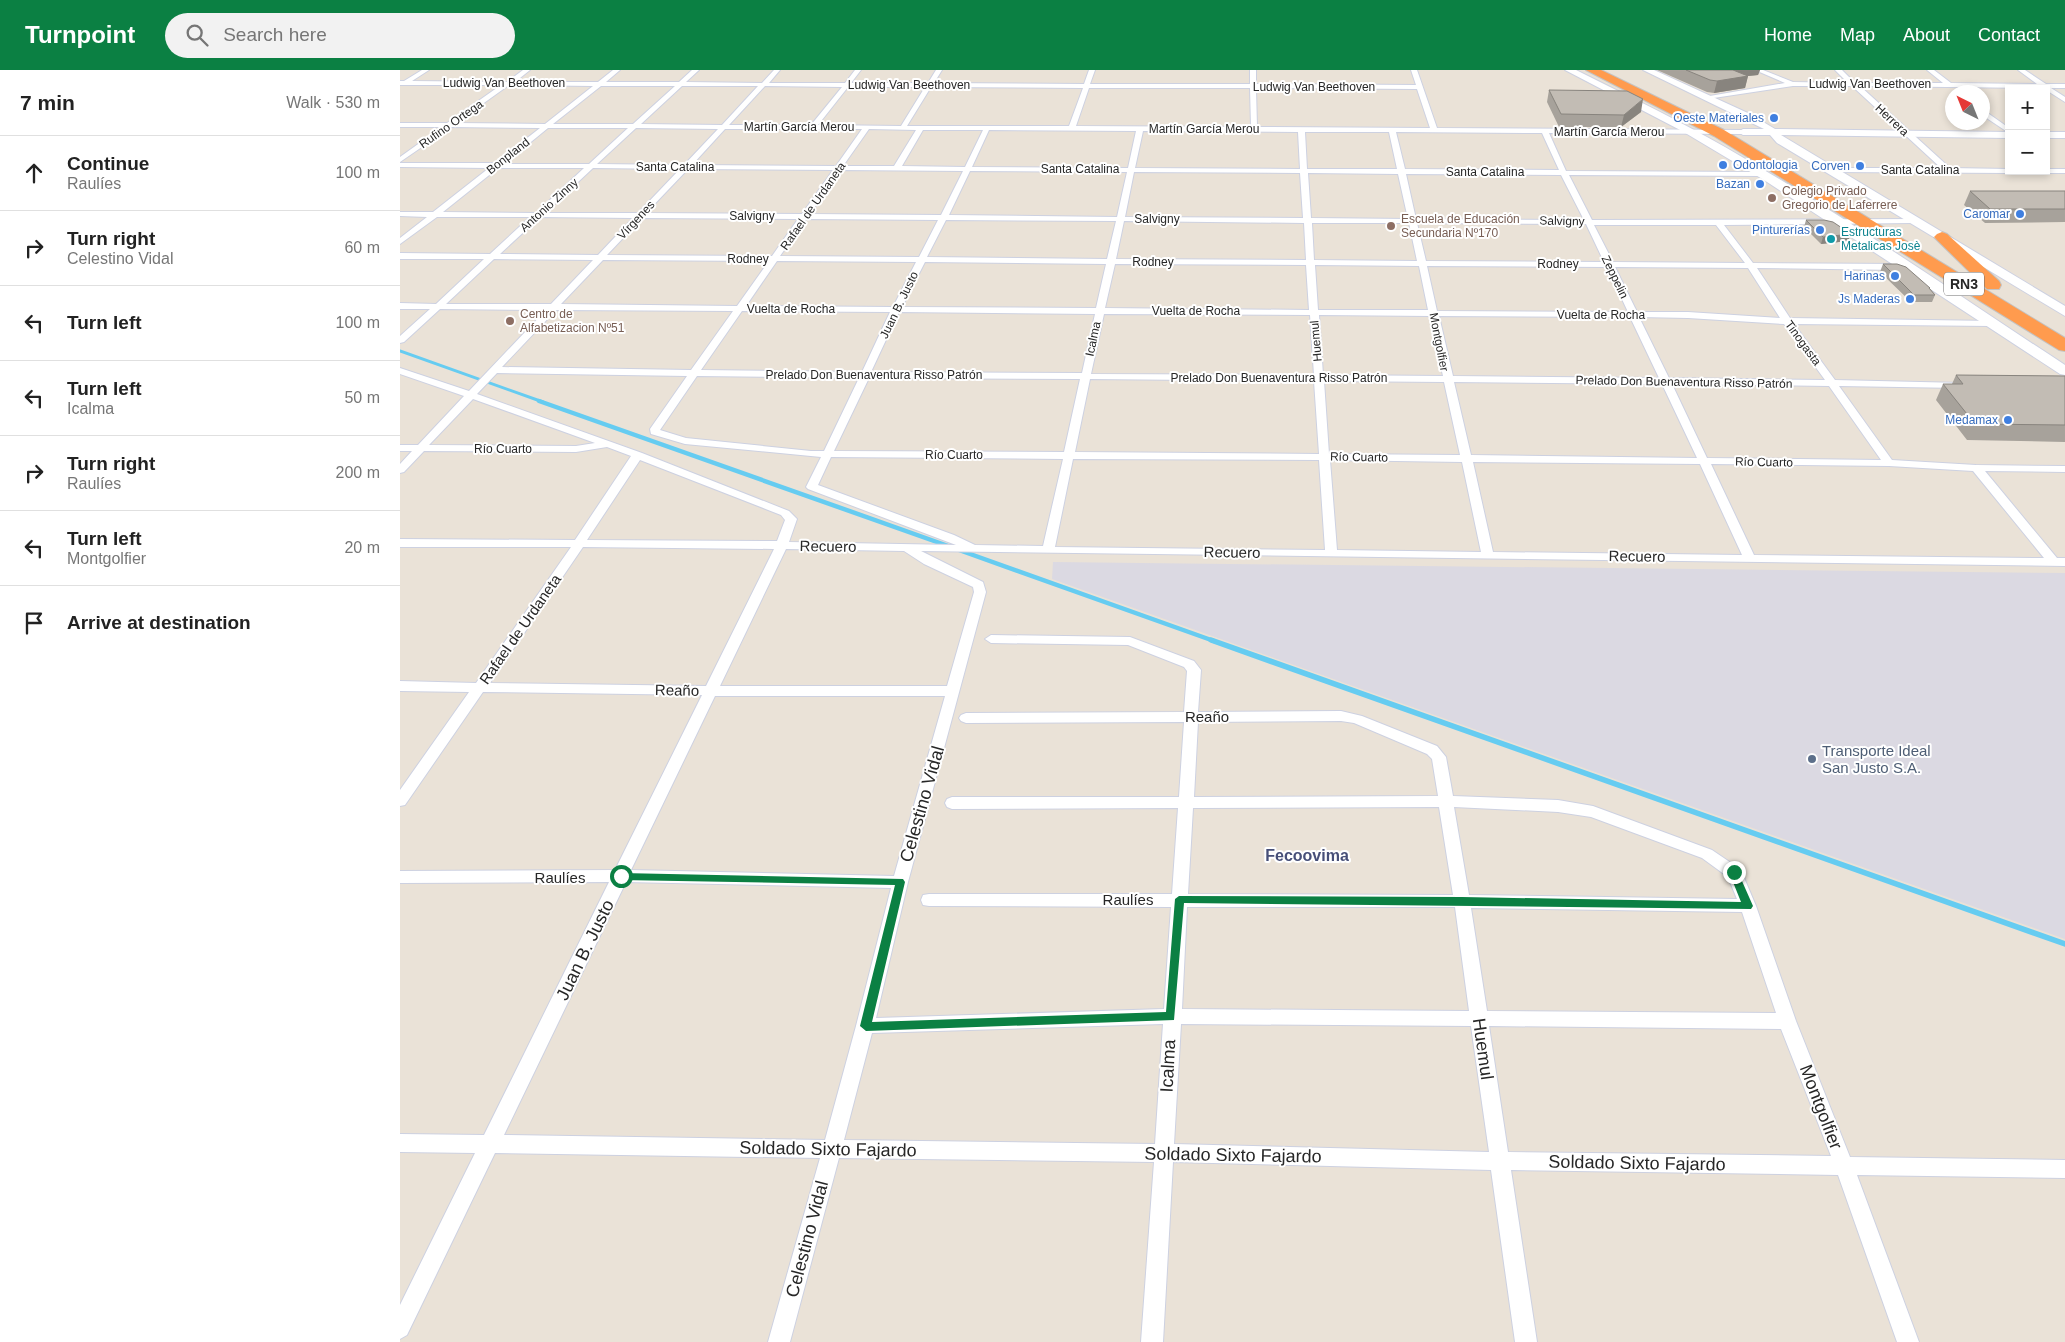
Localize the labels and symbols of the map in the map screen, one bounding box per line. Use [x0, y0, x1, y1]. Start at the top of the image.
street label: Ludwig Van Beethoven [443, 76, 565, 90]
street label: Ludwig Van Beethoven [1809, 77, 1931, 91]
street label: Ludwig Van Beethoven [848, 78, 970, 92]
street label: Ludwig Van Beethoven [1253, 80, 1375, 94]
north arrow [1945, 85, 1990, 130]
street label: Rufino Ortega [416, 97, 486, 151]
street label: Herrera [1872, 101, 1912, 139]
place label: Oeste Materiales [1673, 111, 1764, 125]
marker: Oeste Materiales [1768, 112, 1780, 124]
street label: Martín García Merou [744, 120, 854, 134]
street label: Martín García Merou [1149, 122, 1259, 136]
street label: Martín García Merou [1554, 125, 1664, 139]
street label: Bonpland [484, 135, 532, 177]
place label: Odontologia [1733, 158, 1798, 172]
street label: Rafael de Urdaneta [777, 159, 849, 253]
marker: Odontologia [1717, 159, 1729, 171]
place label: Corven [1811, 159, 1850, 173]
street label: Santa Catalina [636, 160, 715, 174]
marker: Corven [1854, 160, 1866, 172]
street label: Santa Catalina [1041, 162, 1120, 176]
street label: Santa Catalina [1881, 163, 1960, 177]
street label: Santa Catalina [1446, 165, 1525, 179]
street label: Antonio Zinny [517, 175, 581, 235]
place label: Bazan [1716, 177, 1750, 191]
marker: Bazan [1754, 178, 1766, 190]
place label: Colegio Privado Gregorio de Laferrere [1782, 184, 1898, 212]
marker: Colegio Privado Gregorio de Laferrere [1766, 192, 1778, 204]
street label: Vírgenes [615, 198, 657, 242]
place label: Caromar [1963, 207, 2010, 221]
marker: Caromar [2014, 208, 2026, 220]
street label: Salvigny [729, 209, 775, 223]
street label: Salvigny [1134, 212, 1180, 226]
place label: Escuela de Educación Secundaria Nº170 [1401, 212, 1520, 240]
street label: Salvigny [1539, 214, 1585, 228]
marker: Escuela de Educación Secundaria Nº170 [1385, 220, 1397, 232]
place label: Pinturerías [1752, 223, 1810, 237]
marker: Pinturerías [1814, 224, 1826, 236]
place label: Estructuras Metalicas Josè [1841, 225, 1921, 253]
marker: Estructuras Metalicas Josè [1825, 233, 1837, 245]
street label: Rodney [727, 252, 769, 266]
street label: Zeppelin [1599, 253, 1631, 301]
street label: Rodney [1132, 255, 1174, 269]
street label: Rodney [1537, 257, 1579, 271]
street label: Juan B. Justo [877, 269, 921, 341]
place label: Harinas [1844, 269, 1885, 283]
marker: Harinas [1889, 270, 1901, 282]
road number: RN3 [1944, 272, 1984, 295]
place label: Js Maderas [1838, 292, 1900, 306]
marker: Js Maderas [1904, 293, 1916, 305]
street label: Vuelta de Rocha [747, 302, 835, 316]
street label: Vuelta de Rocha [1152, 304, 1240, 318]
place label: Centro de Alfabetizacion Nº51 [520, 307, 625, 335]
street label: Vuelta de Rocha [1557, 308, 1645, 322]
street label: Montgolfier [1426, 312, 1452, 372]
marker: Centro de Alfabetizacion Nº51 [504, 315, 516, 327]
street label: Tinogasta [1782, 318, 1824, 369]
street label: Icalma [1082, 320, 1104, 358]
street label: Huemul [1307, 320, 1325, 362]
street label: Prelado Don Buenaventura Risso Patrón [766, 368, 982, 382]
street label: Prelado Don Buenaventura Risso Patrón [1171, 371, 1387, 385]
street label: Prelado Don Buenaventura Risso Patrón [1575, 373, 1793, 391]
place label: Medamax [1945, 413, 1998, 427]
marker: Medamax [2002, 414, 2014, 426]
street label: Río Cuarto [474, 442, 532, 456]
street label: Río Cuarto [925, 448, 983, 462]
street label: Río Cuarto [1330, 449, 1388, 465]
street label: Río Cuarto [1735, 454, 1793, 470]
street label: Recuero [800, 537, 856, 555]
street label: Recuero [1204, 543, 1260, 561]
street label: Recuero [1609, 547, 1665, 565]
street label: Rafael de Urdaneta [476, 570, 565, 687]
street label: Reaño [655, 681, 699, 699]
street label: Reaño [1185, 708, 1229, 725]
place label: Transporte Ideal San Justo S.A. [1822, 742, 1931, 776]
street label: Celestino Vidal [896, 744, 948, 864]
marker: Transporte Ideal San Justo S.A. [1806, 753, 1818, 765]
district label: Fecoovima [1265, 847, 1349, 864]
route end [1723, 861, 1746, 884]
route start [610, 865, 633, 888]
street label: Raulíes [535, 869, 585, 886]
street label: Raulíes [1103, 891, 1153, 908]
street label: Juan B. Justo [552, 897, 618, 1003]
street label: Huemul [1469, 1017, 1497, 1081]
street label: Icalma [1157, 1038, 1179, 1093]
street label: Montgolfier [1796, 1062, 1846, 1152]
street label: Soldado Sixto Fajardo [739, 1137, 917, 1161]
street label: Soldado Sixto Fajardo [1144, 1143, 1322, 1167]
street label: Soldado Sixto Fajardo [1548, 1151, 1726, 1175]
street label: Celestino Vidal [782, 1179, 832, 1299]

